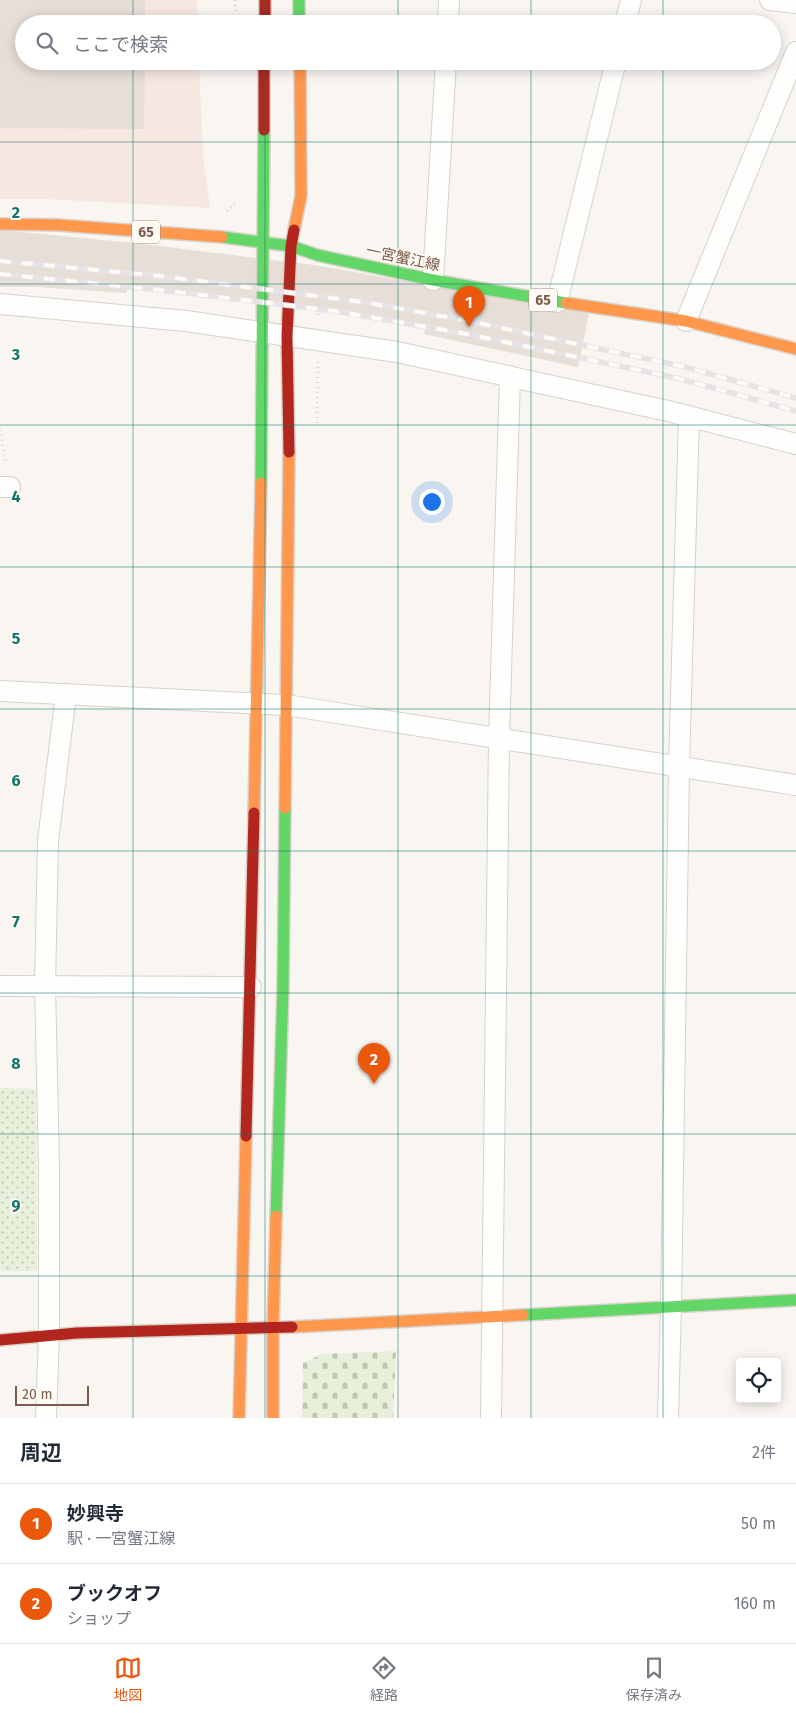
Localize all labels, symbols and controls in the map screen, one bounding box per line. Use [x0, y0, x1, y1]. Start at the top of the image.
search box [15, 15, 781, 70]
icon: search [33, 29, 61, 57]
text: ここで検索 [73, 33, 168, 56]
text: 2 [12, 203, 20, 222]
road number: 65 [132, 220, 160, 243]
street label: 一宮蟹江線 [364, 241, 442, 275]
pin: 1 [453, 286, 485, 327]
road number: 65 [529, 288, 557, 312]
text: 3 [11, 345, 20, 364]
text: 4 [11, 487, 21, 506]
your location [419, 489, 445, 515]
text: 5 [12, 629, 21, 648]
text: 6 [11, 771, 21, 790]
text: 7 [12, 912, 20, 931]
pin: 2 [358, 1043, 390, 1084]
text: 8 [11, 1054, 21, 1073]
text: 9 [12, 1196, 21, 1215]
map controls [736, 1358, 781, 1403]
button: locate [736, 1358, 781, 1403]
scale bar [15, 1383, 89, 1406]
text: 20 m [22, 1386, 52, 1403]
text: 周辺 [20, 1440, 62, 1466]
text: 2件 [752, 1443, 776, 1462]
text: 妙興寺 [67, 1502, 124, 1525]
text: 1 [32, 1514, 40, 1533]
text: 50 m [741, 1514, 776, 1533]
text: 駅 · 一宮蟹江線 [67, 1529, 175, 1548]
text: ブックオフ [67, 1582, 162, 1605]
text: 2 [32, 1594, 40, 1613]
text: 160 m [734, 1594, 776, 1613]
text: ショップ [67, 1609, 131, 1628]
tab: 地図 [114, 1654, 142, 1704]
tab: 経路 [370, 1654, 398, 1704]
tab: 保存済み [626, 1654, 682, 1704]

